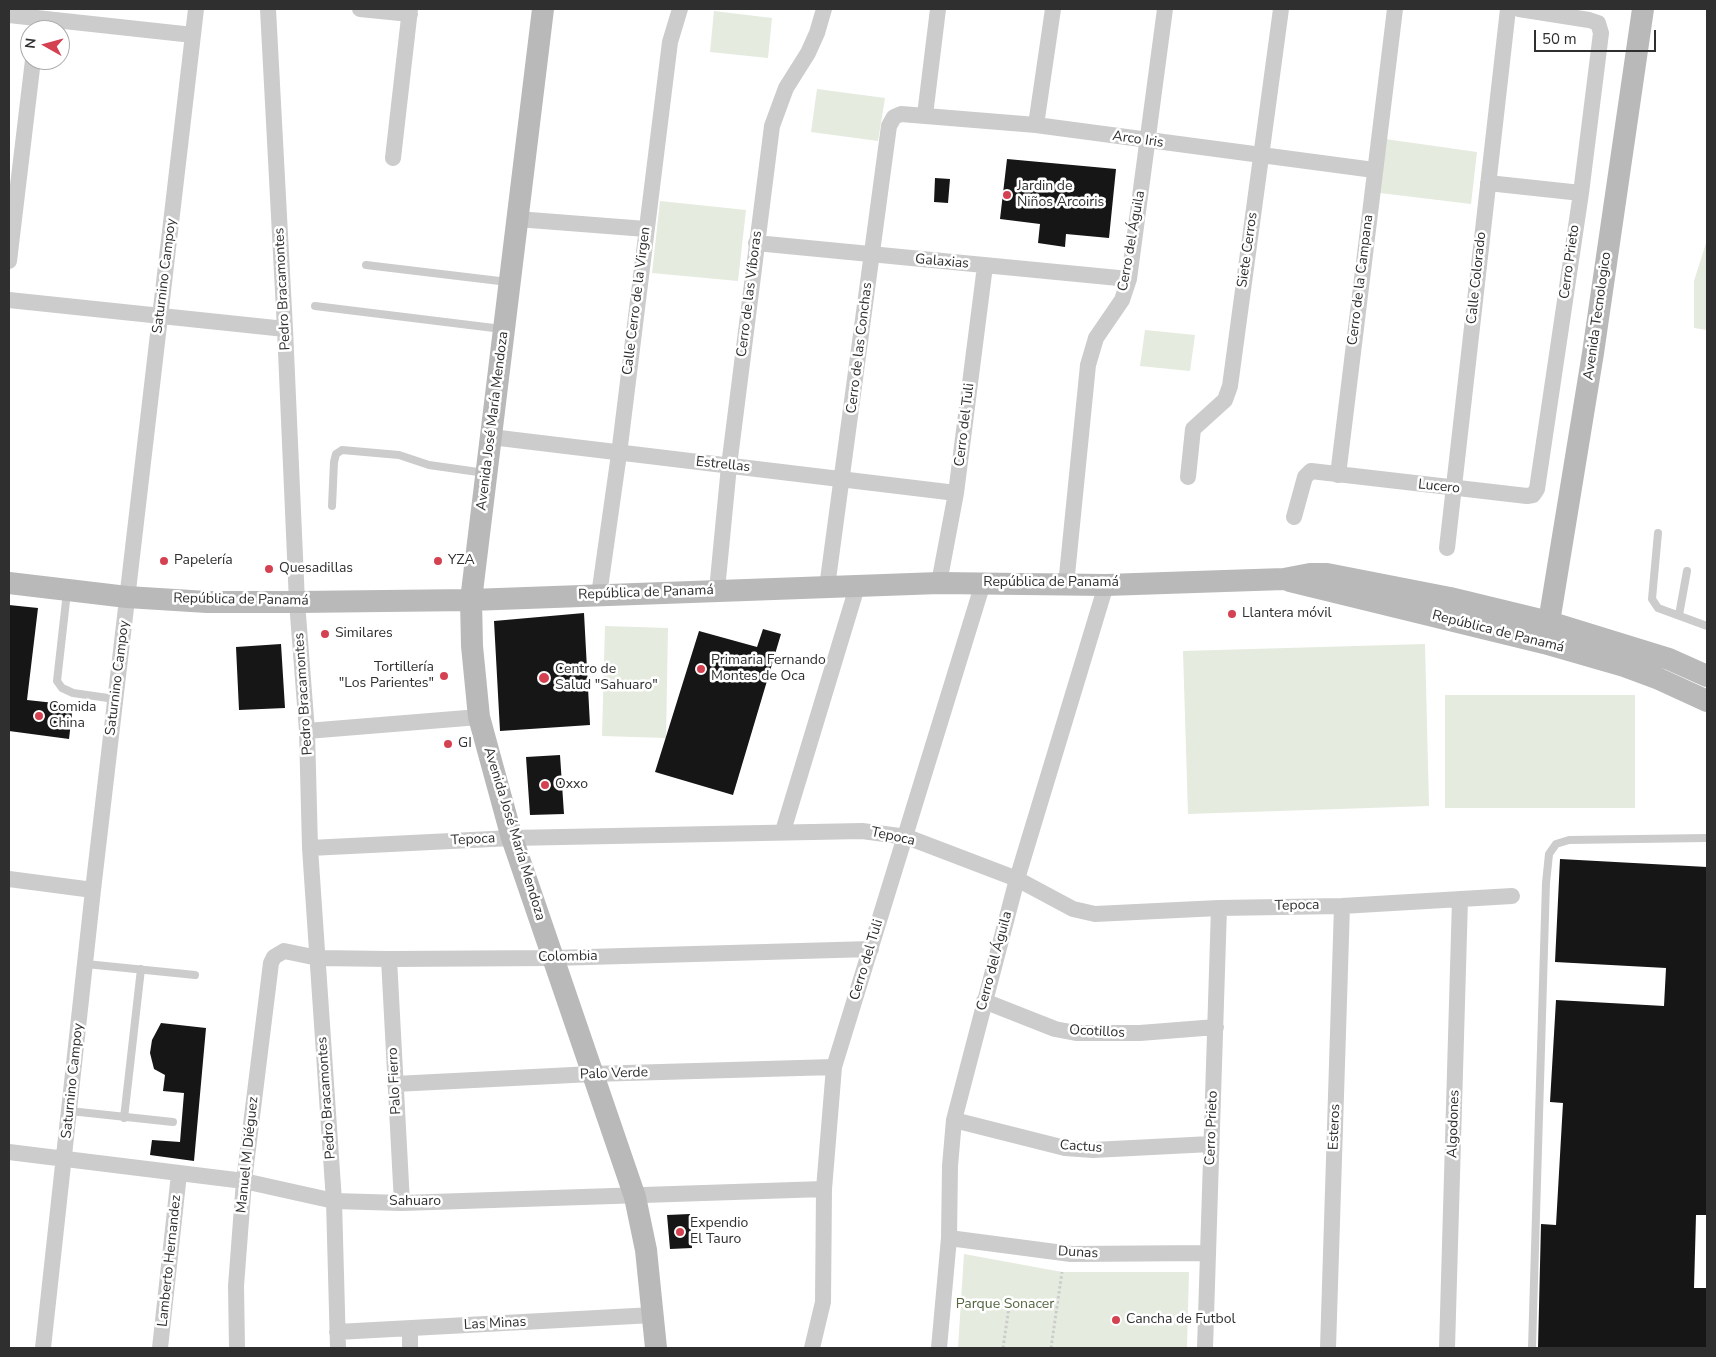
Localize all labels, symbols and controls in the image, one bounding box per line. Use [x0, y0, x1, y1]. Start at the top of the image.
north arrow [20, 20, 70, 70]
scale bar [1536, 20, 1658, 52]
text: 50 m [1542, 29, 1577, 49]
text: N [21, 37, 41, 50]
street label: Arco Iris [1111, 128, 1165, 152]
place label: Jardin de Niños Arcoiris [1017, 179, 1104, 212]
marker: Jardin de Niños Arcoiris [1001, 189, 1013, 201]
street label: Cerro del Águila [1115, 189, 1149, 293]
street label: Siete Cerros [1234, 211, 1262, 289]
street label: Cerro de la Campana [1345, 214, 1377, 346]
street label: Saturnino Campoy [150, 217, 180, 335]
street label: Cerro Prieto [1556, 224, 1584, 300]
street label: Calle Cerro de la Virgen [620, 226, 654, 376]
street label: Pedro Bracamontes [271, 227, 295, 351]
street label: Cerro de las Víboras [734, 230, 766, 358]
street label: Calle Colorado [1464, 231, 1490, 325]
street label: Galaxias [914, 251, 970, 273]
street label: Avenida Tecnologico [1581, 251, 1615, 381]
street label: Cerro de las Conchas [844, 281, 876, 415]
street label: Avenida José María Mendoza [474, 330, 512, 512]
street label: Cerro del Tuli [952, 382, 978, 468]
street label: Estrellas [695, 454, 751, 476]
street label: Lucero [1417, 476, 1461, 498]
place label: Papelería [174, 553, 233, 569]
place label: YZA [448, 553, 475, 569]
marker: Papelería [158, 555, 170, 567]
marker: YZA [432, 555, 444, 567]
place label: Quesadillas [279, 561, 353, 577]
marker: Quesadillas [263, 563, 275, 575]
street label: República de Panamá [983, 575, 1119, 591]
street label: República de Panamá [578, 582, 714, 604]
street label: República de Panamá [173, 590, 309, 610]
place label: Llantera móvil [1242, 606, 1332, 622]
street label: República de Panamá [1430, 607, 1566, 657]
marker: Llantera móvil [1226, 608, 1238, 620]
street label: Saturnino Campoy [103, 619, 133, 737]
place label: Similares [335, 626, 393, 642]
marker: Similares [319, 628, 331, 640]
street label: Pedro Bracamontes [291, 632, 317, 756]
place label: Primaria Fernando Montes de Oca [711, 653, 826, 686]
place label: Tortillería "Los Parientes" [339, 660, 434, 692]
place label: Centro de Salud "Sahuaro" [555, 662, 658, 694]
marker: Primaria Fernando Montes de Oca [695, 663, 707, 675]
marker: Tortillería "Los Parientes" [438, 670, 450, 682]
marker: Centro de Salud "Sahuaro" [537, 671, 551, 685]
place label: Comida China [49, 700, 97, 732]
marker: Comida China [33, 710, 45, 722]
place label: GI [458, 736, 472, 752]
marker: GI [442, 738, 454, 750]
street label: Avenida José María Mendoza [480, 745, 548, 923]
place label: Oxxo [555, 777, 588, 793]
marker: Oxxo [539, 779, 551, 791]
street label: Tepoca [869, 824, 917, 850]
street label: Tepoca [450, 830, 496, 850]
street label: Tepoca [1275, 897, 1319, 915]
street label: Cerro del Águila [974, 910, 1016, 1012]
street label: Cerro del Tuli [847, 918, 887, 1002]
street label: Colombia [538, 948, 598, 966]
street label: Saturnino Campoy [59, 1022, 87, 1140]
street label: Ocotillos [1069, 1022, 1125, 1042]
street label: Pedro Bracamontes [314, 1036, 340, 1160]
street label: Palo Fierro [385, 1047, 405, 1115]
street label: Palo Verde [580, 1064, 648, 1084]
street label: Cerro Prieto [1202, 1090, 1222, 1166]
street label: Algodones [1444, 1090, 1464, 1158]
street label: Manuel M Diéguez [234, 1096, 262, 1214]
street label: Esteros [1326, 1104, 1344, 1150]
street label: Cactus [1059, 1137, 1103, 1157]
street label: Lamberto Hernandez [155, 1194, 185, 1328]
street label: Sahuaro [389, 1194, 441, 1210]
place label: Expendio El Tauro [690, 1216, 748, 1248]
marker: Expendio El Tauro [674, 1226, 686, 1238]
street label: Dunas [1057, 1244, 1099, 1262]
park label: Parque Sonacer [956, 1297, 1054, 1313]
place label: Cancha de Futbol [1126, 1312, 1236, 1328]
street label: Las Minas [463, 1314, 527, 1334]
marker: Cancha de Futbol [1110, 1314, 1122, 1326]

